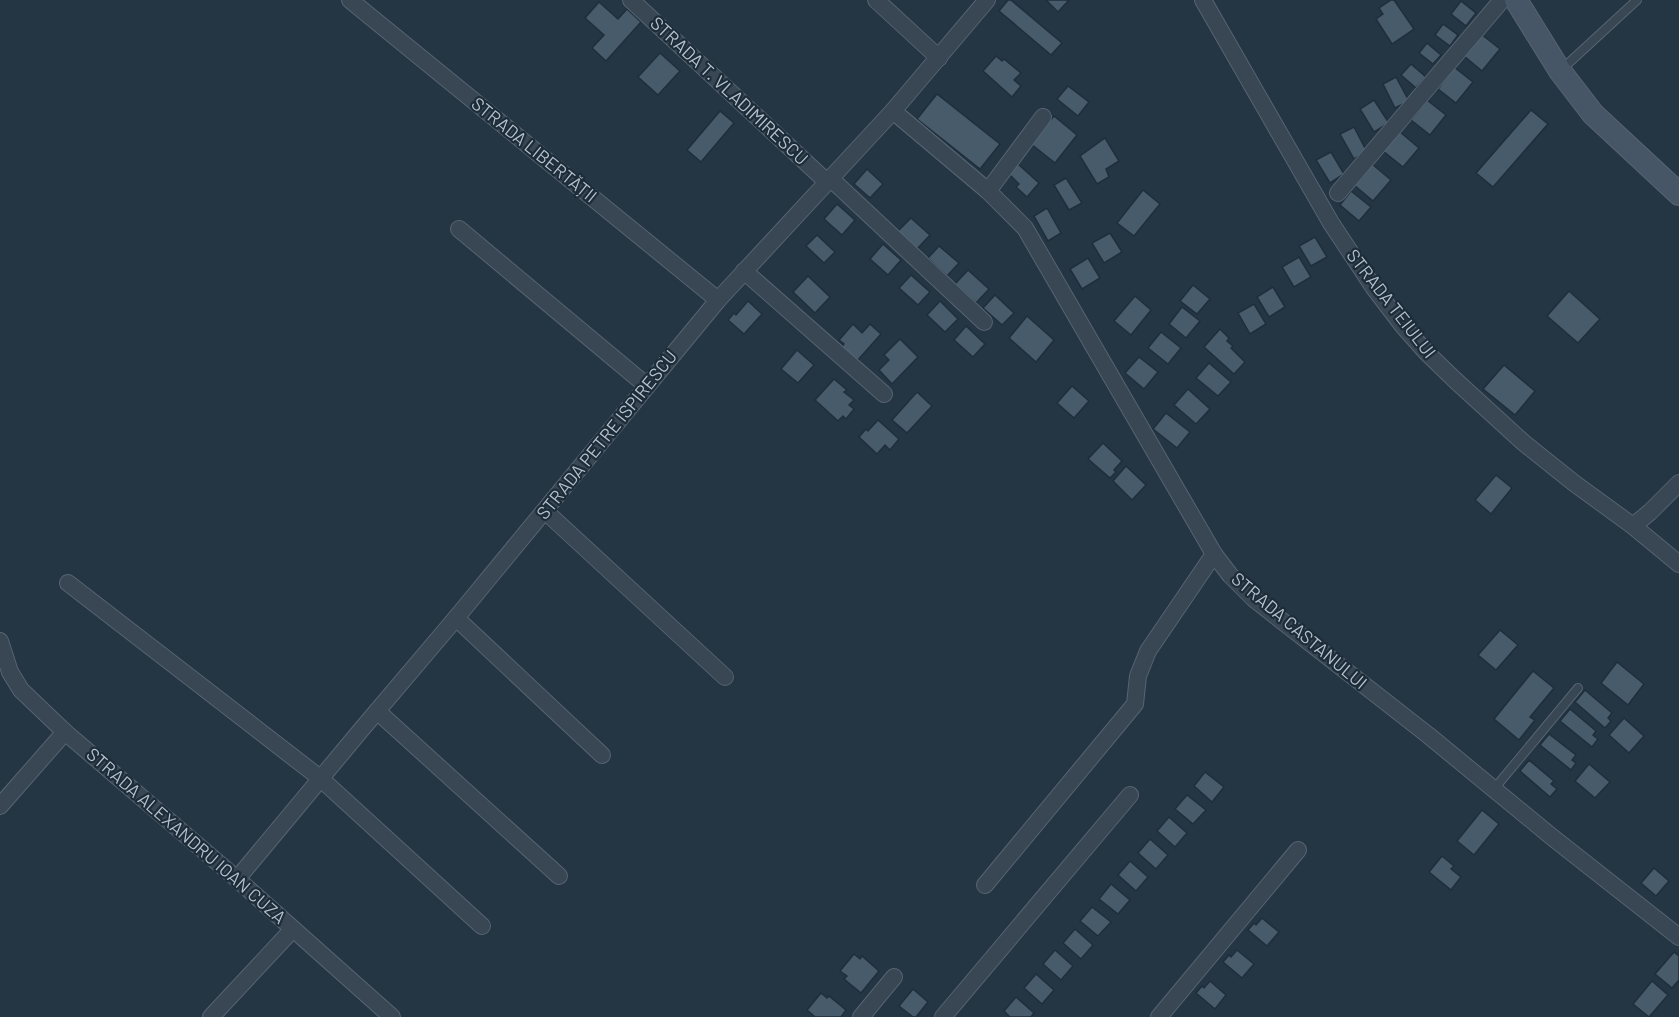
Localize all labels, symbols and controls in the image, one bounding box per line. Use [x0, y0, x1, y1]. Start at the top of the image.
street label: STRADA T. VLADIMIRESCU [646, 12, 813, 169]
street label: STRADA LIBERTĂȚII [468, 92, 602, 206]
street label: STRADA TEIULUI [1342, 245, 1441, 362]
street label: STRADA PETRE ISPIRESCU [531, 345, 681, 523]
street label: STRADA CASTANULUI [1227, 567, 1372, 693]
street label: STRADA ALEXANDRU IOAN CUZA [82, 743, 291, 928]

